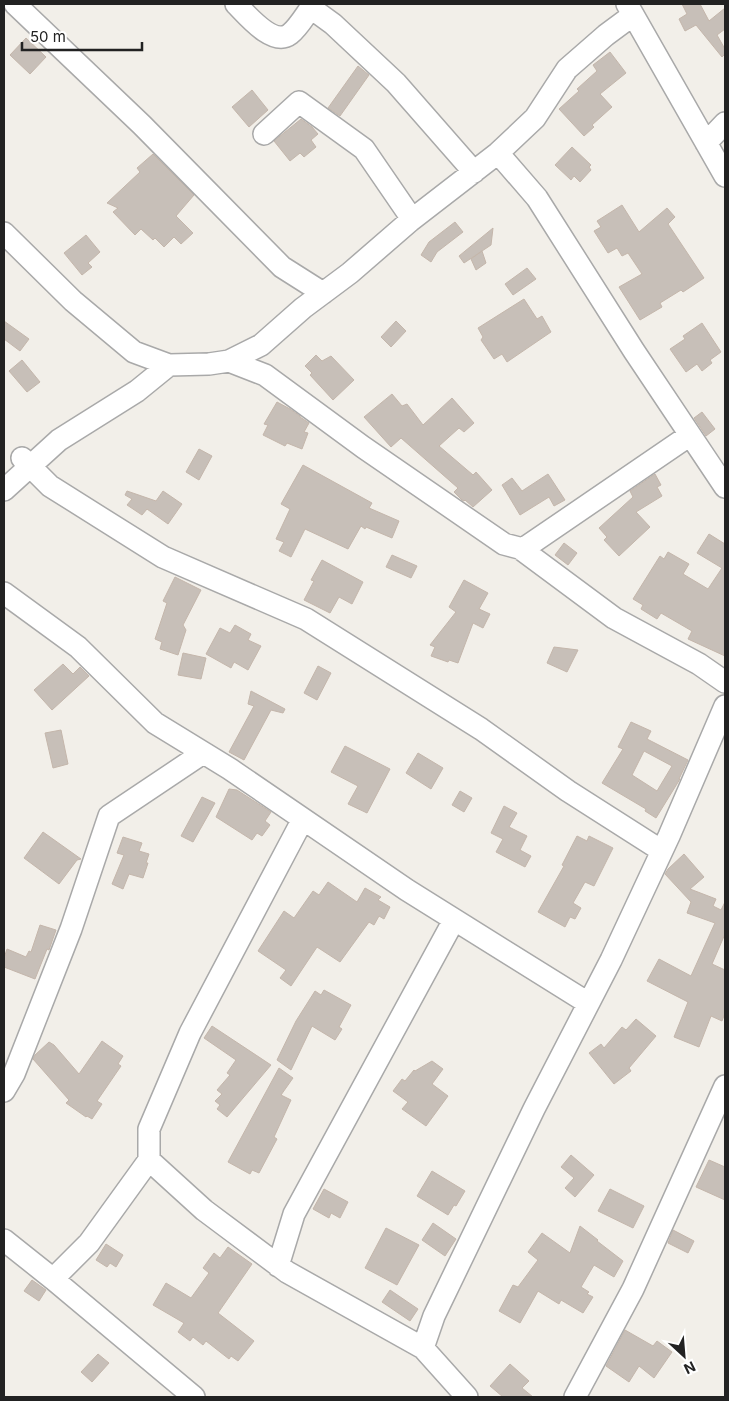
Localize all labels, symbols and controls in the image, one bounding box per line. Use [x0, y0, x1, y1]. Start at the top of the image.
scale bar [22, 20, 142, 52]
text: 50 m [30, 27, 66, 46]
north arrow [659, 1331, 709, 1381]
text: N [681, 1358, 698, 1378]

